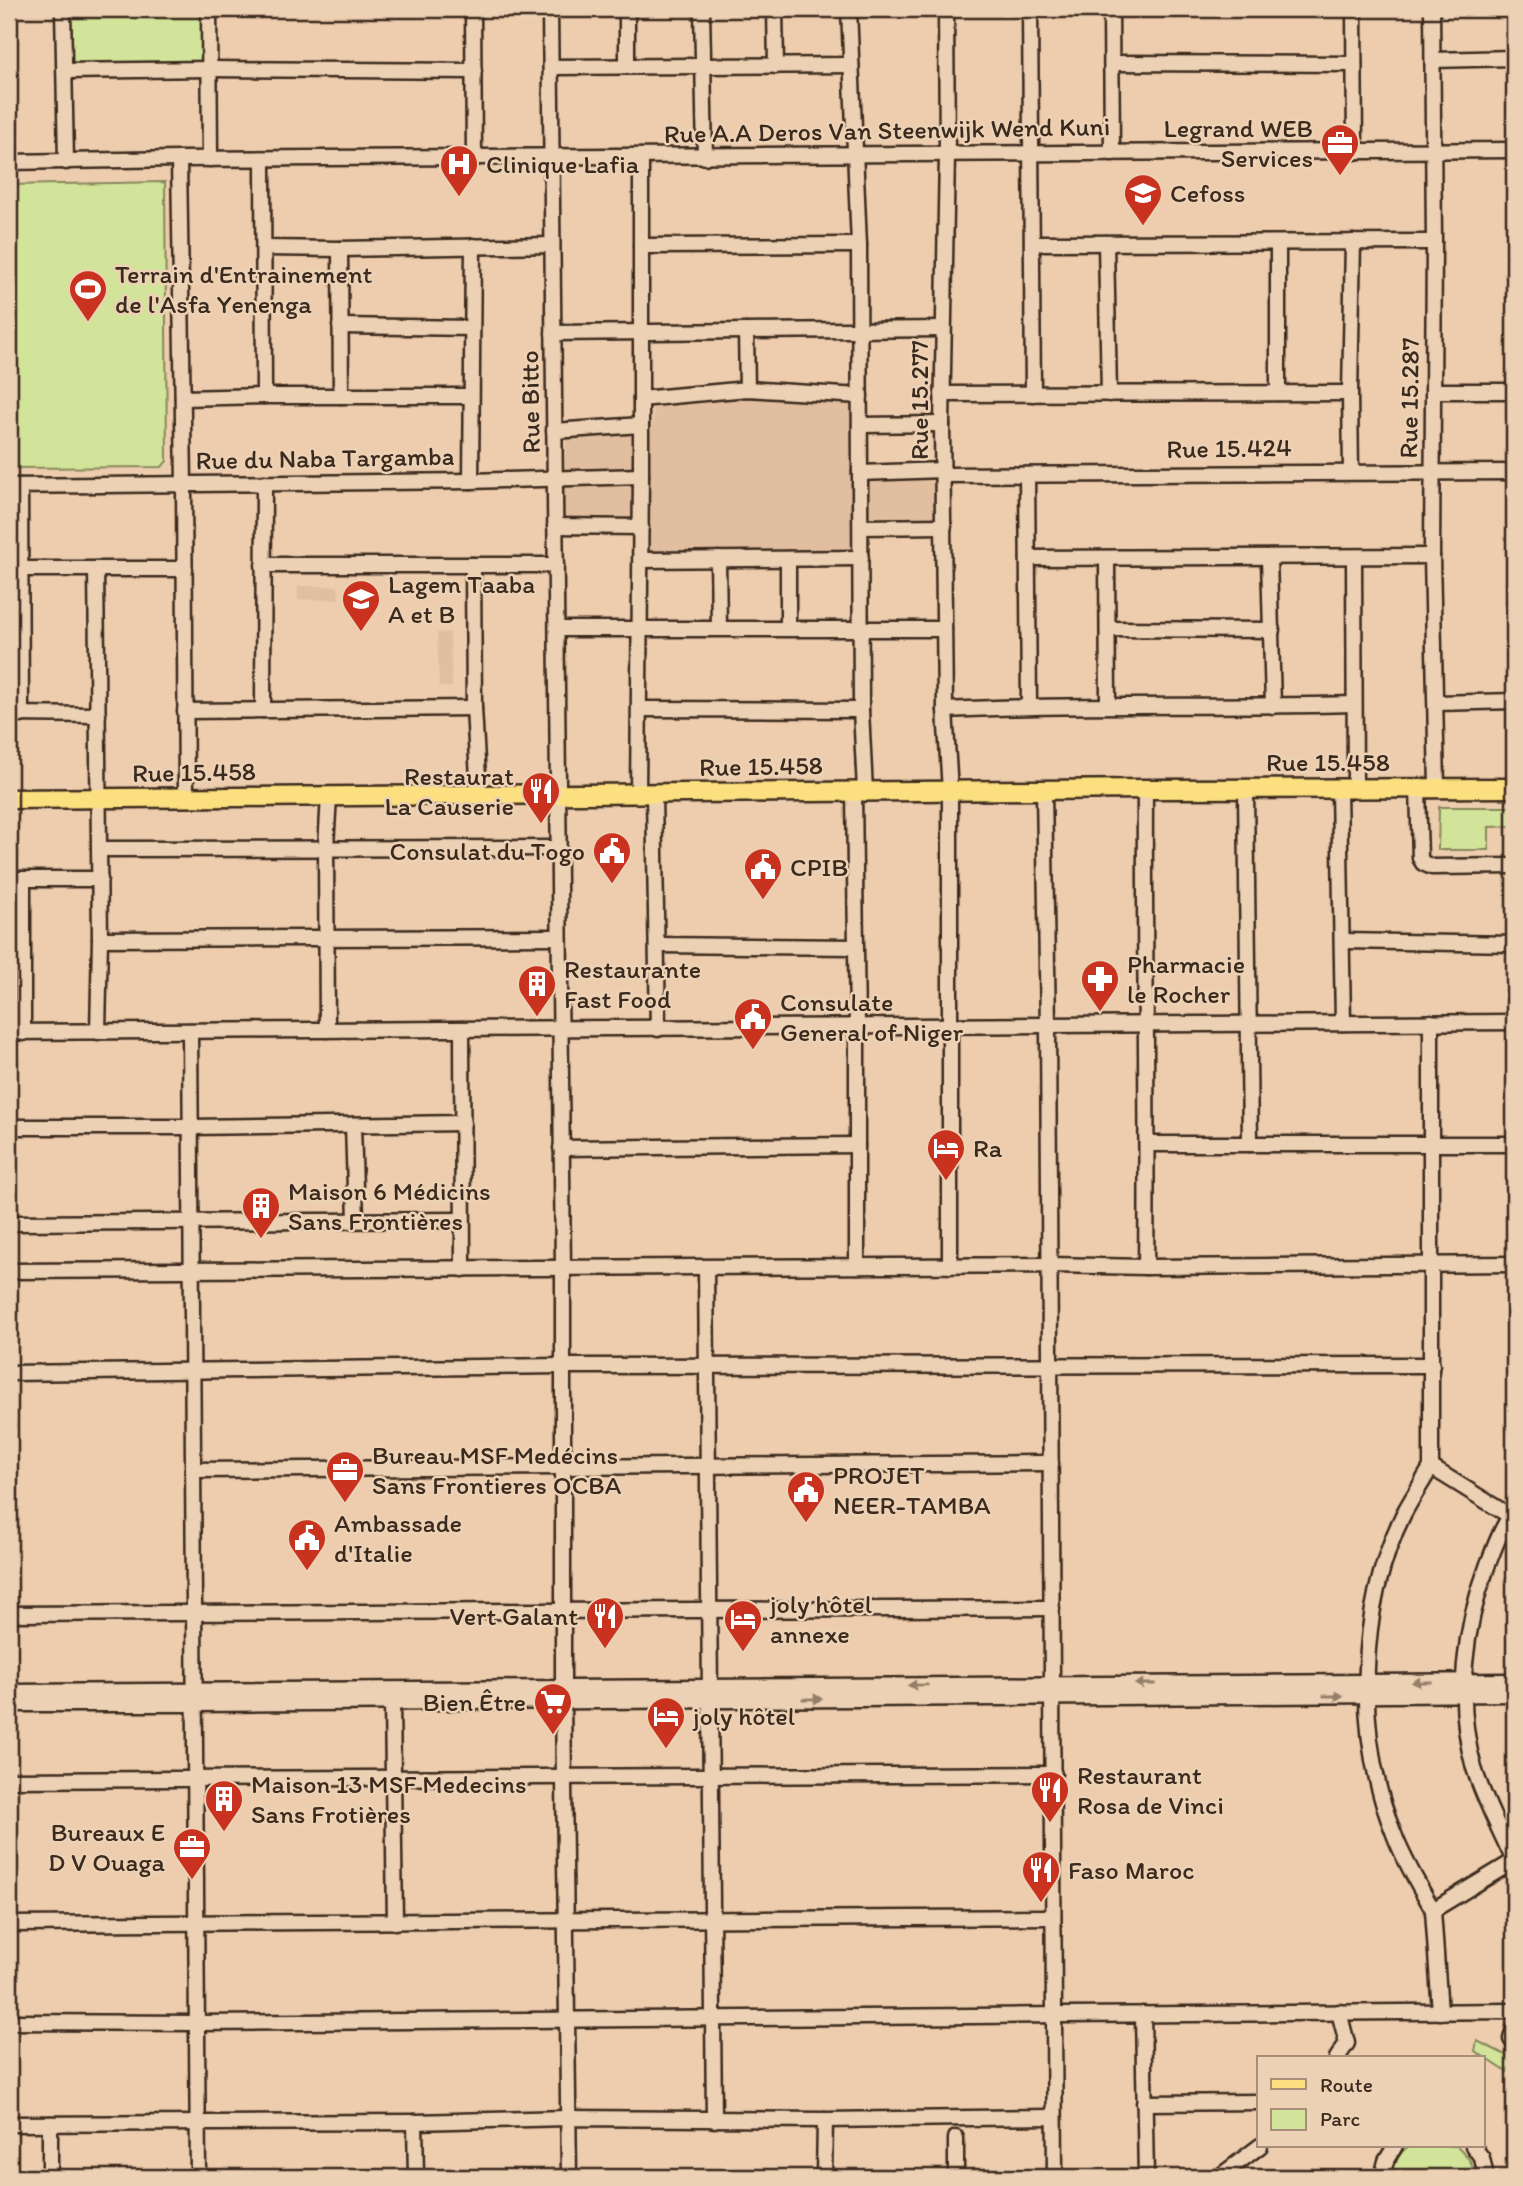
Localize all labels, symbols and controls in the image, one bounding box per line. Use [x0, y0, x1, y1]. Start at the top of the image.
street label: Rue A.A Deros Van Steenwijk Wend Kuni [664, 110, 1110, 150]
place label: Legrand WEB Services [1164, 112, 1313, 174]
office icon: Legrand WEB Services [1319, 122, 1361, 177]
hospital icon: Clinique Lafia [438, 143, 480, 198]
place label: Clinique Lafia [486, 148, 640, 180]
school or university icon: Cefoss [1122, 172, 1164, 227]
place label: Cefoss [1170, 177, 1245, 209]
place label: Terrain d'Entrainement de l'Asfa Yenenga [115, 258, 373, 320]
sports icon: Terrain d'Entrainement de l'Asfa Yenenga [67, 268, 109, 323]
street label: Rue 15.287 [1392, 337, 1426, 459]
street label: Rue 15.277 [903, 340, 935, 460]
street label: Rue Bitto [513, 350, 547, 454]
street label: Rue 15.424 [1166, 431, 1292, 465]
street label: Rue du Naba Targamba [195, 440, 455, 476]
place label: Lagem Taaba A et B [388, 568, 535, 630]
school or university icon: Lagem Taaba A et B [340, 578, 382, 633]
street label: Rue 15.458 [1266, 746, 1390, 778]
street label: Rue 15.458 [699, 749, 823, 783]
street label: Rue 15.458 [132, 755, 256, 789]
place label: Restaurat La Causerie [385, 760, 514, 822]
restaurant icon: Restaurat La Causerie [520, 770, 562, 825]
public building icon: Consulat du Togo [591, 830, 633, 885]
place label: Consulat du Togo [390, 835, 585, 867]
public building icon: CPIB [742, 846, 784, 901]
place label: CPIB [790, 851, 848, 883]
place label: Pharmacie le Rocher [1127, 948, 1245, 1010]
place label: Restaurante Fast Food [564, 953, 701, 1015]
pharmacy icon: Pharmacie le Rocher [1079, 958, 1121, 1013]
building icon: Restaurante Fast Food [516, 963, 558, 1018]
place label: Consulate General of Niger [780, 986, 964, 1048]
public building icon: Consulate General of Niger [732, 996, 774, 1051]
hotel icon: Ra [925, 1127, 967, 1182]
place label: Ra [973, 1132, 1003, 1164]
place label: Maison 6 Médicins Sans Frontières [288, 1175, 491, 1237]
building icon: Maison 6 Médicins Sans Frontières [240, 1185, 282, 1240]
place label: Bureau MSF Medécins Sans Frontieres OCBA [372, 1439, 622, 1501]
office icon: Bureau MSF Medécins Sans Frontieres OCBA [324, 1449, 366, 1504]
place label: PROJET NEER-TAMBA [833, 1459, 991, 1521]
public building icon: PROJET NEER-TAMBA [785, 1469, 827, 1524]
place label: Ambassade d'Italie [334, 1507, 462, 1569]
public building icon: Ambassade d'Italie [286, 1517, 328, 1572]
place label: joly hôtel annexe [769, 1588, 872, 1650]
restaurant icon: Vert Galant [584, 1595, 626, 1650]
hotel icon: joly hôtel annexe [722, 1598, 764, 1653]
place label: Vert Galant [449, 1600, 578, 1632]
one-way arrow [1410, 1676, 1432, 1687]
one-way arrow [1134, 1678, 1156, 1690]
one-way arrow [906, 1680, 928, 1691]
supermarket icon: Bien Être [532, 1681, 574, 1736]
place label: Bien Être [423, 1686, 526, 1718]
one-way arrow [1323, 1690, 1345, 1702]
one-way arrow [801, 1693, 823, 1705]
hotel icon: joly hôtel [645, 1695, 687, 1750]
place label: joly hôtel [692, 1700, 795, 1732]
place label: Restaurant Rosa de Vinci [1077, 1759, 1224, 1821]
place label: Maison 13 MSF Medecins Sans Frotières [251, 1768, 527, 1830]
restaurant icon: Restaurant Rosa de Vinci [1029, 1769, 1071, 1824]
building icon: Maison 13 MSF Medecins Sans Frotières [203, 1778, 245, 1833]
place label: Bureaux E D V Ouaga [48, 1816, 166, 1878]
office icon: Bureaux E D V Ouaga [171, 1826, 213, 1881]
restaurant icon: Faso Maroc [1020, 1849, 1062, 1904]
place label: Faso Maroc [1068, 1854, 1194, 1886]
legend [1257, 2056, 1484, 2148]
text: Route [1320, 2072, 1373, 2097]
text: Parc [1320, 2106, 1360, 2131]

